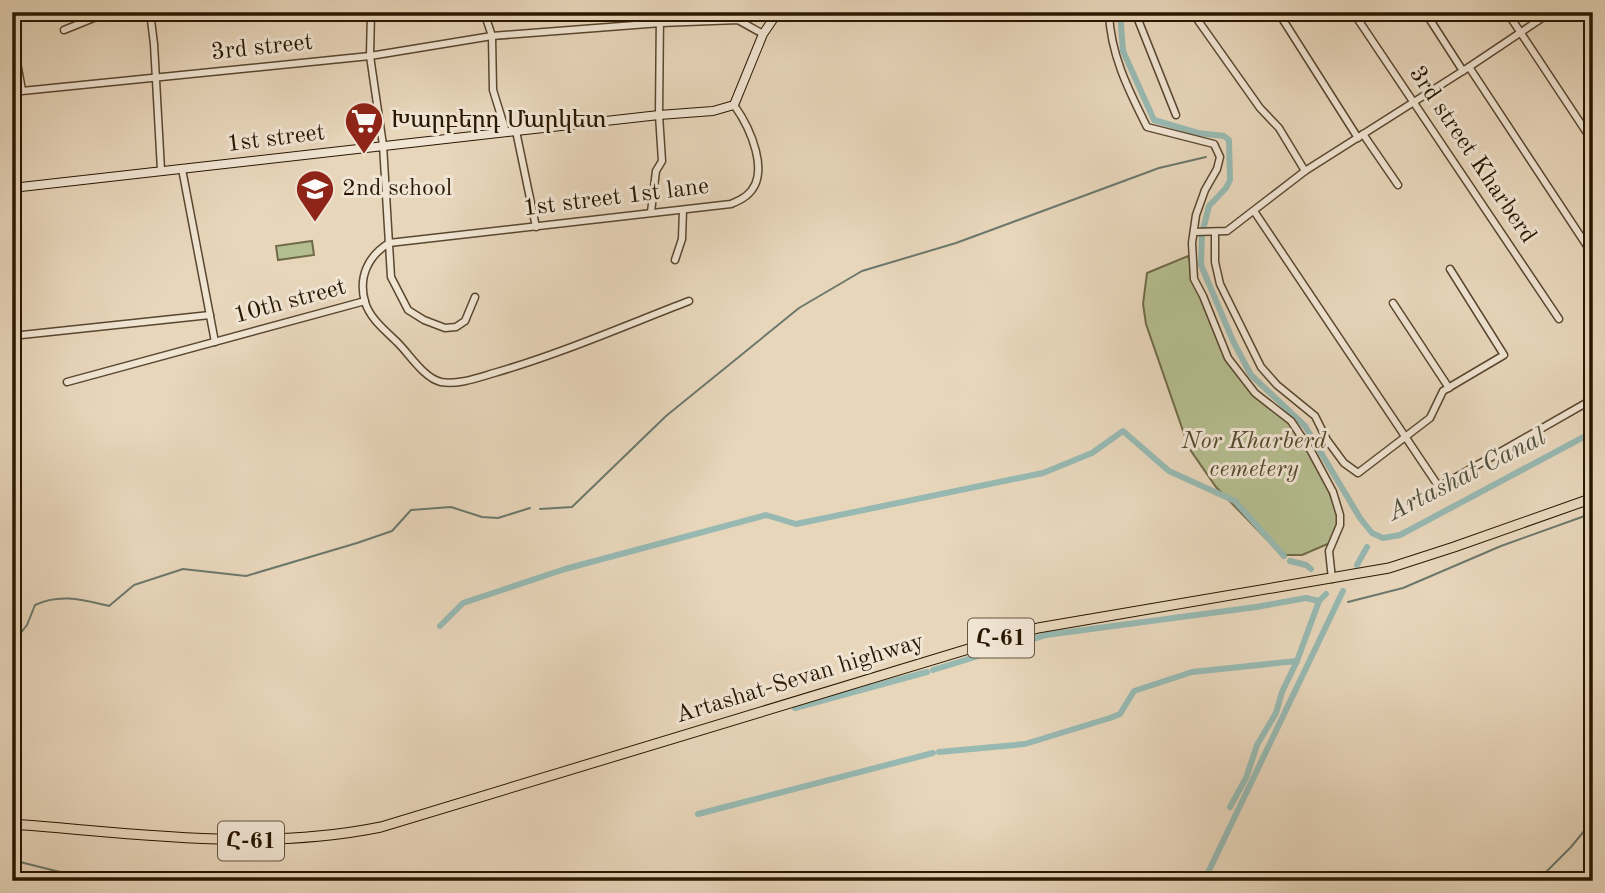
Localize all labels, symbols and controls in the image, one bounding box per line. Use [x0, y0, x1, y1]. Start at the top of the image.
street label: 3rd street [210, 31, 314, 65]
street label: 3rd street Kharberd [1404, 62, 1540, 248]
supermarket icon: Խարբերդ Մարկետ [343, 100, 385, 155]
place label: Խարբերդ Մարկետ [391, 109, 606, 133]
street label: 1st street [226, 121, 326, 157]
school or university icon: 2nd school [294, 168, 336, 223]
street label: 1st street 1st lane [522, 175, 710, 221]
place label: 2nd school [342, 177, 452, 201]
street label: 10th street [231, 276, 349, 328]
water label: Artashat Canal [1382, 424, 1551, 527]
park label: Nor Kharberd cemetery [1180, 430, 1327, 482]
road number: Հ-61 [968, 618, 1034, 658]
street label: Artashat-Sevan highway [673, 630, 927, 728]
road number: Հ-61 [218, 821, 284, 860]

